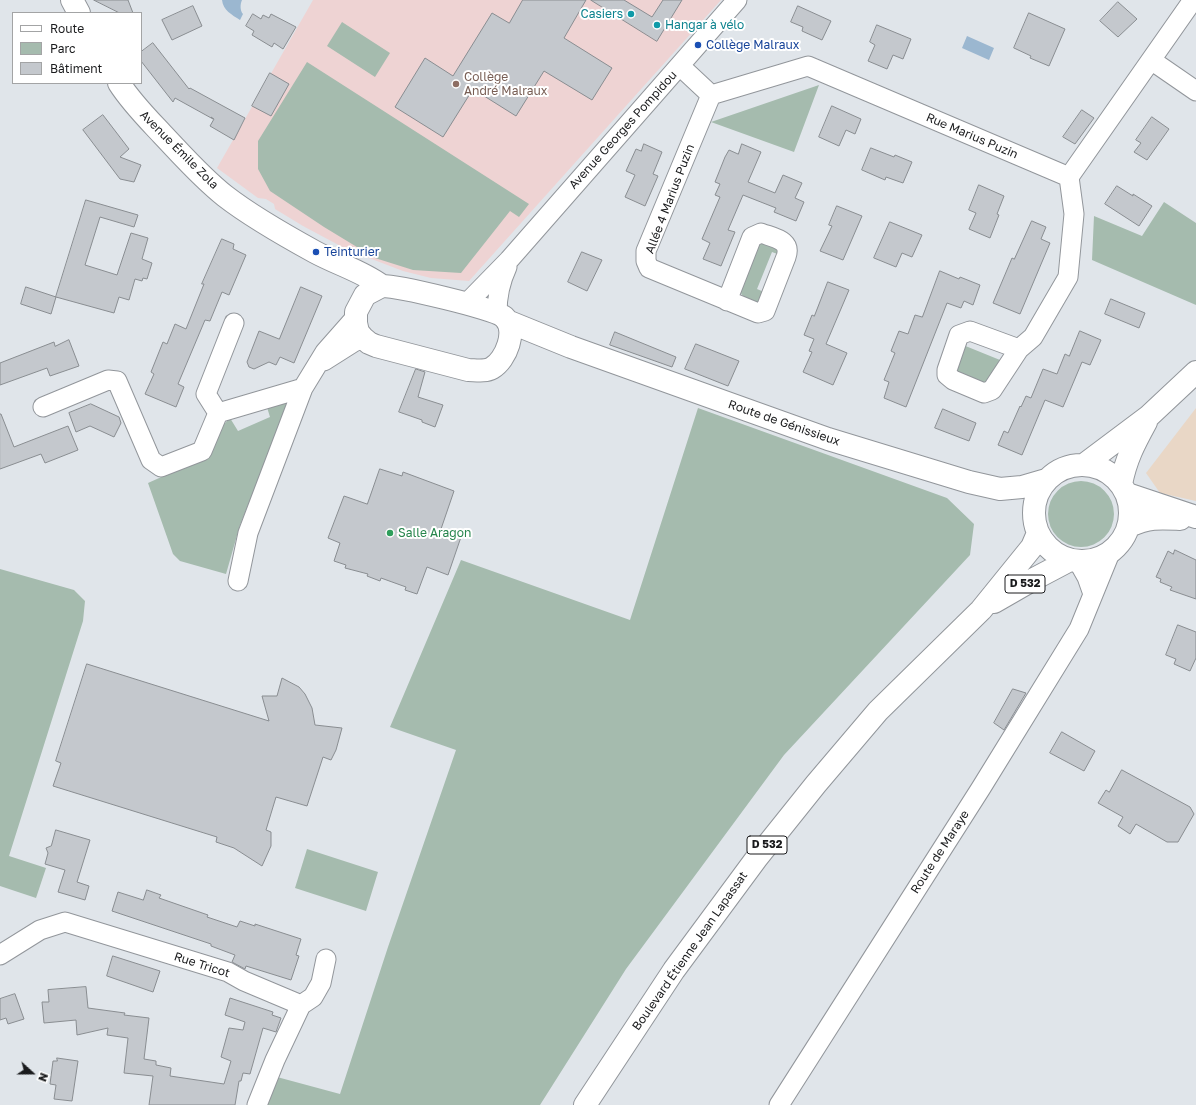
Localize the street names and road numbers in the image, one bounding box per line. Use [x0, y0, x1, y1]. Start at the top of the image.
street label: Avenue Georges Pompidou [566, 68, 680, 192]
street label: Avenue Émile Zola [137, 108, 221, 192]
street label: Rue Marius Puzin [924, 110, 1020, 162]
street label: Allée 4 Marius Puzin [642, 142, 698, 256]
street label: Route de Génissieux [726, 397, 842, 449]
road number: D 532 [1005, 575, 1045, 593]
street label: Route de Maraye [908, 808, 972, 896]
road number: D 532 [747, 836, 787, 854]
street label: Boulevard Étienne Jean Lapassat [629, 869, 751, 1033]
street label: Rue Tricot [172, 949, 232, 981]

